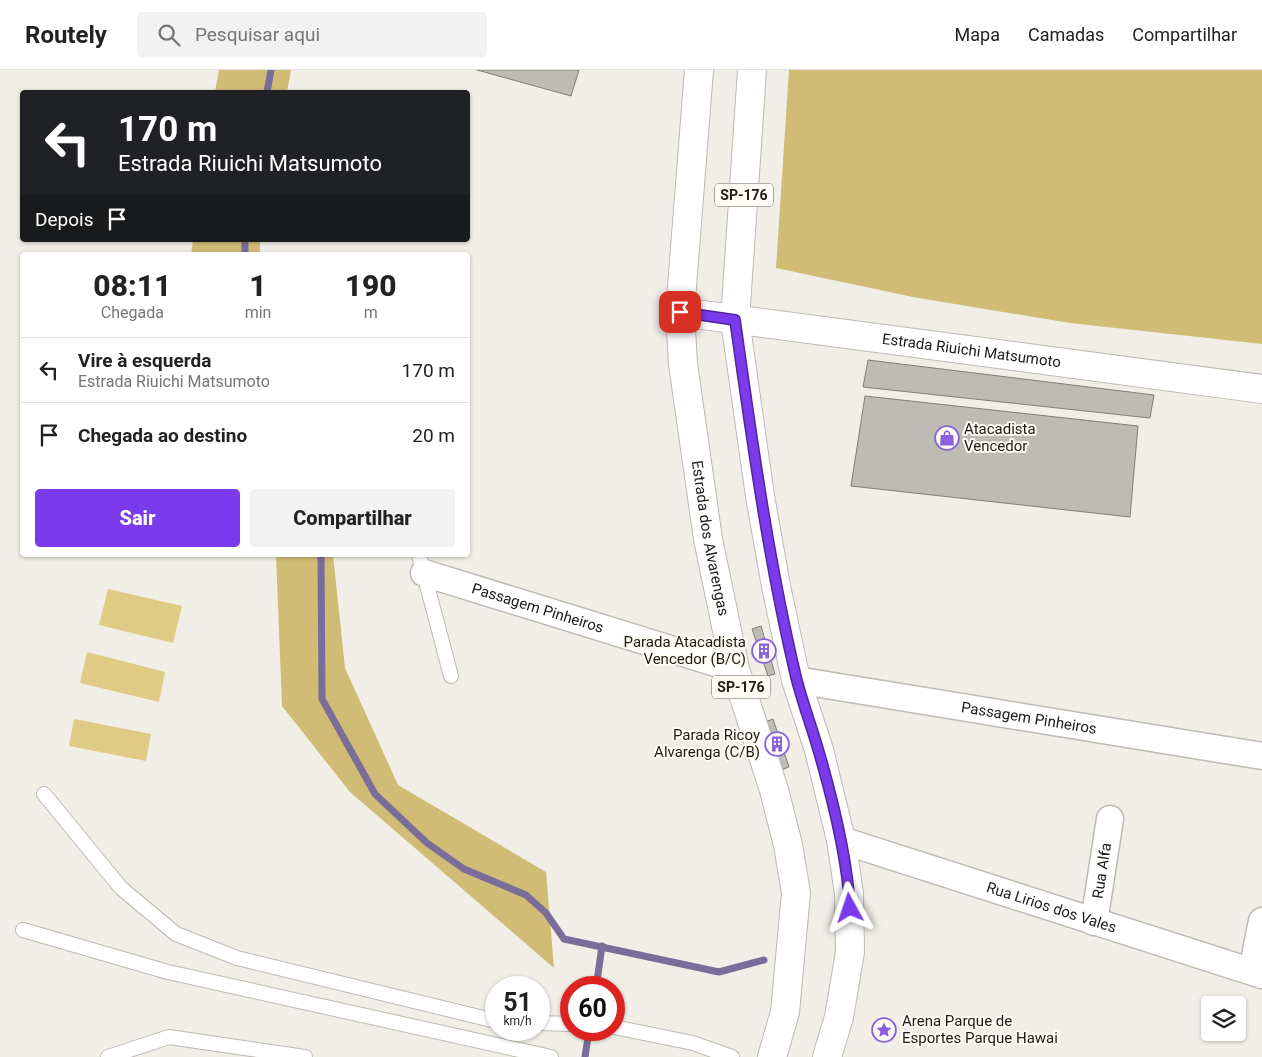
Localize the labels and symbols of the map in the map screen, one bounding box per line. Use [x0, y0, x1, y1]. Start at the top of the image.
road number: SP-176 [715, 184, 773, 206]
pin [659, 291, 701, 333]
street label: Estrada Riuichi Matsumoto [881, 330, 1062, 371]
place label: Atacadista Vencedor [964, 420, 1036, 455]
shop icon: Atacadista Vencedor [934, 425, 960, 451]
street label: Estrada dos Alvarengas [688, 459, 733, 617]
street label: Passagem Pinheiros [470, 579, 606, 637]
place label: Parada Atacadista Vencedor (B/C) [624, 633, 746, 668]
building icon: Parada Atacadista Vencedor (B/C) [751, 638, 777, 664]
road number: SP-176 [712, 676, 770, 698]
street label: Passagem Pinheiros [960, 698, 1098, 738]
place label: Parada Ricoy Alvarenga (C/B) [654, 726, 760, 761]
building icon: Parada Ricoy Alvarenga (C/B) [764, 731, 790, 757]
street label: Rua Alfa [1089, 841, 1115, 900]
street label: Rua Lirios dos Vales [984, 878, 1119, 937]
position arrow [823, 881, 875, 933]
speed limit sign: 60 [560, 976, 625, 1041]
place label: Arena Parque de Esportes Parque Hawai [902, 1012, 1058, 1047]
place icon: Arena Parque de Esportes Parque Hawai [871, 1017, 897, 1043]

